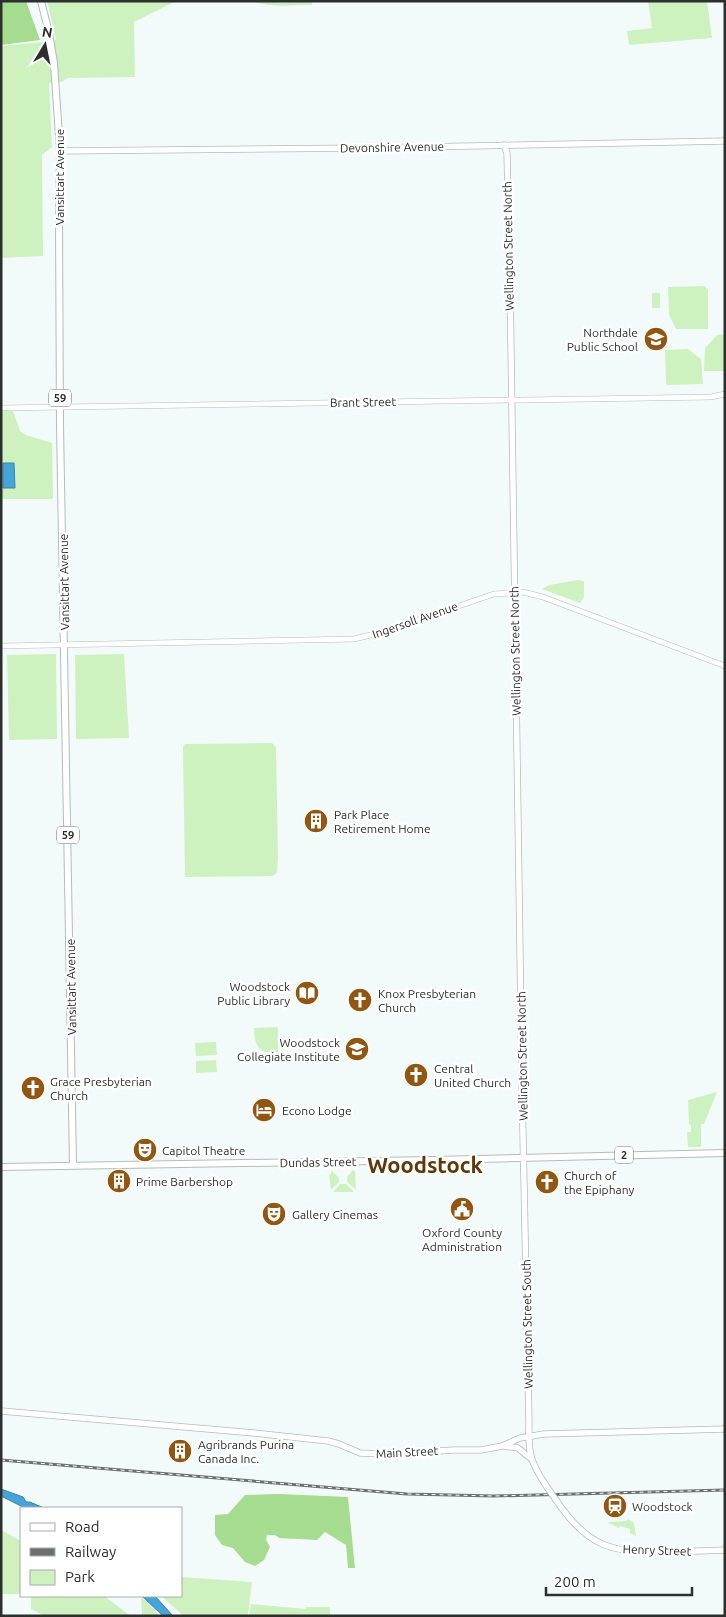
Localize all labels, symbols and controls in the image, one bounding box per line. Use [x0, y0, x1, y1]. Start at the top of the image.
north arrow [20, 20, 70, 70]
text: N [41, 23, 54, 41]
street label: Vansittart Avenue [53, 129, 66, 225]
street label: Devonshire Avenue [340, 140, 444, 154]
street label: Wellington Street North [500, 181, 516, 311]
place label: Northdale Public School [567, 326, 638, 353]
school or university icon: Northdale Public School [643, 326, 669, 352]
road number: 59 [49, 389, 71, 406]
street label: Brant Street [330, 395, 396, 409]
street label: Vansittart Avenue [57, 534, 71, 630]
street label: Wellington Street North [507, 586, 523, 716]
street label: Ingersoll Avenue [370, 599, 460, 641]
building icon: Park Place Retirement Home [303, 808, 329, 834]
place label: Park Place Retirement Home [334, 808, 431, 835]
road number: 59 [57, 826, 79, 844]
street label: Vansittart Avenue [64, 939, 78, 1035]
place label: Woodstock Public Library [217, 980, 290, 1007]
library icon: Woodstock Public Library [294, 980, 320, 1006]
church icon: Knox Presbyterian Church [347, 987, 373, 1013]
place label: Knox Presbyterian Church [378, 987, 476, 1014]
street label: Wellington Street North [514, 991, 530, 1121]
place label: Woodstock Collegiate Institute [237, 1036, 340, 1063]
school or university icon: Woodstock Collegiate Institute [344, 1036, 370, 1062]
church icon: Central United Church [403, 1062, 429, 1088]
place label: Central United Church [434, 1062, 511, 1089]
church icon: Grace Presbyterian Church [20, 1075, 46, 1101]
place label: Grace Presbyterian Church [50, 1075, 152, 1102]
hotel icon: Econo Lodge [251, 1097, 277, 1123]
place label: Econo Lodge [282, 1104, 352, 1117]
theatre icon: Capitol Theatre [132, 1137, 158, 1163]
place label: Capitol Theatre [162, 1144, 245, 1157]
road number: 2 [615, 1146, 633, 1164]
district label: Woodstock [367, 1152, 483, 1177]
street label: Dundas Street [279, 1155, 357, 1169]
building icon: Prime Barbershop [106, 1168, 132, 1194]
church icon: Church of the Epiphany [534, 1169, 560, 1195]
place label: Church of the Epiphany [564, 1169, 634, 1196]
place label: Prime Barbershop [136, 1175, 233, 1188]
public building icon: Oxford County Administration [449, 1196, 475, 1222]
theatre icon: Gallery Cinemas [261, 1201, 287, 1227]
place label: Gallery Cinemas [292, 1208, 378, 1221]
place label: Oxford County Administration [422, 1226, 502, 1253]
street label: Wellington Street South [519, 1259, 535, 1389]
building icon: Agribrands Purina Canada Inc. [167, 1438, 193, 1464]
place label: Agribrands Purina Canada Inc. [198, 1438, 294, 1465]
street label: Main Street [375, 1444, 439, 1460]
station icon: Woodstock [602, 1493, 628, 1519]
place label: Woodstock [632, 1500, 693, 1513]
legend [20, 1507, 182, 1597]
text: Road [65, 1518, 100, 1535]
street label: Henry Street [622, 1542, 692, 1558]
text: Railway [65, 1543, 116, 1560]
scale bar [546, 1564, 692, 1596]
text: Park [65, 1568, 95, 1585]
text: 200 m [554, 1573, 596, 1590]

